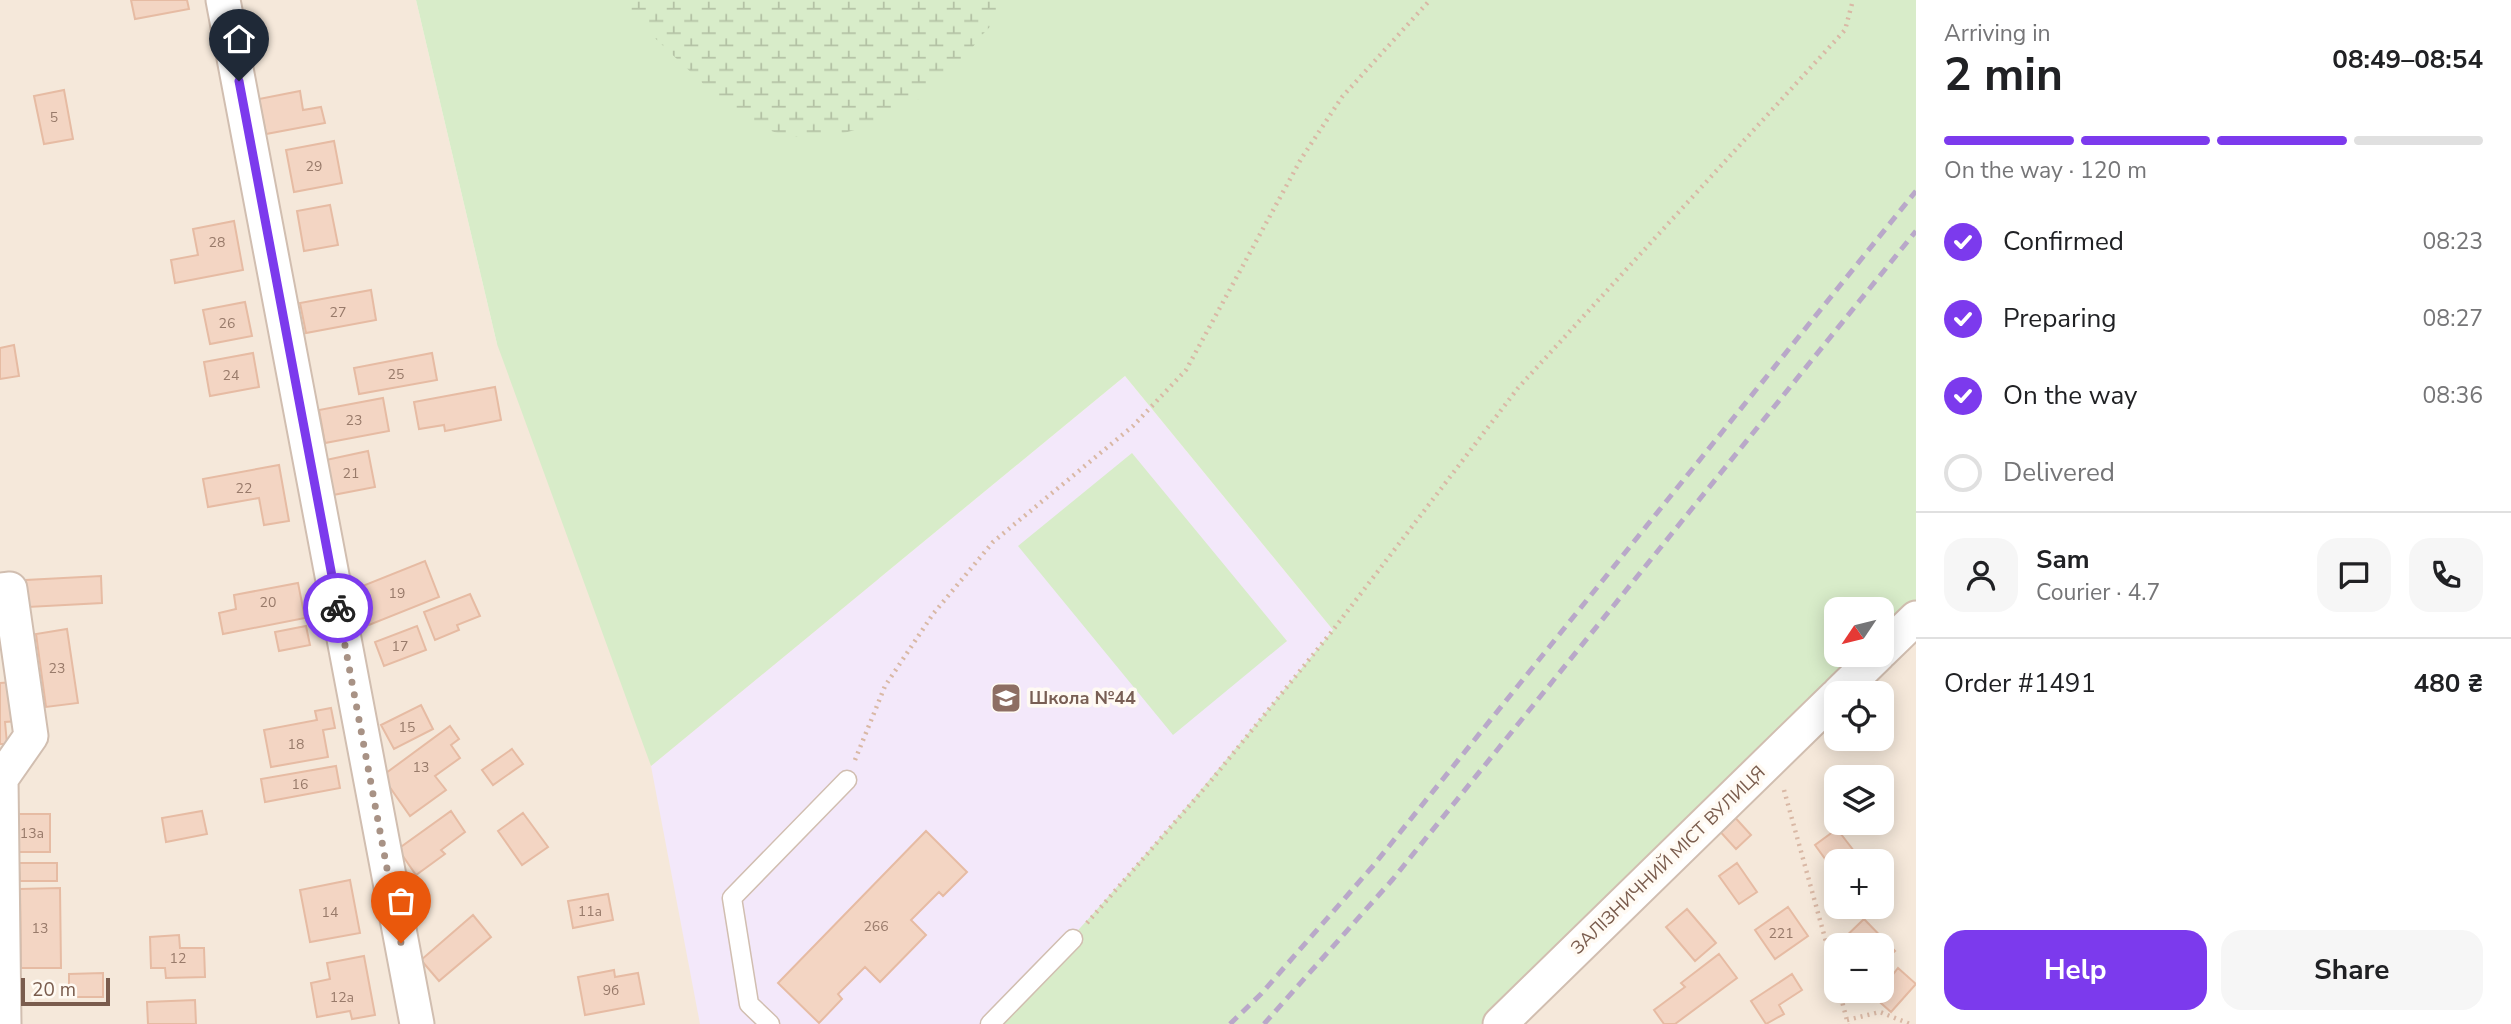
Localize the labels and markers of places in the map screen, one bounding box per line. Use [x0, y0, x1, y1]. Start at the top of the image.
pin [209, 9, 269, 81]
school or university icon: Школа №44 [989, 681, 1023, 715]
place label: Школа №44 [1029, 686, 1136, 710]
pin [371, 871, 431, 943]

